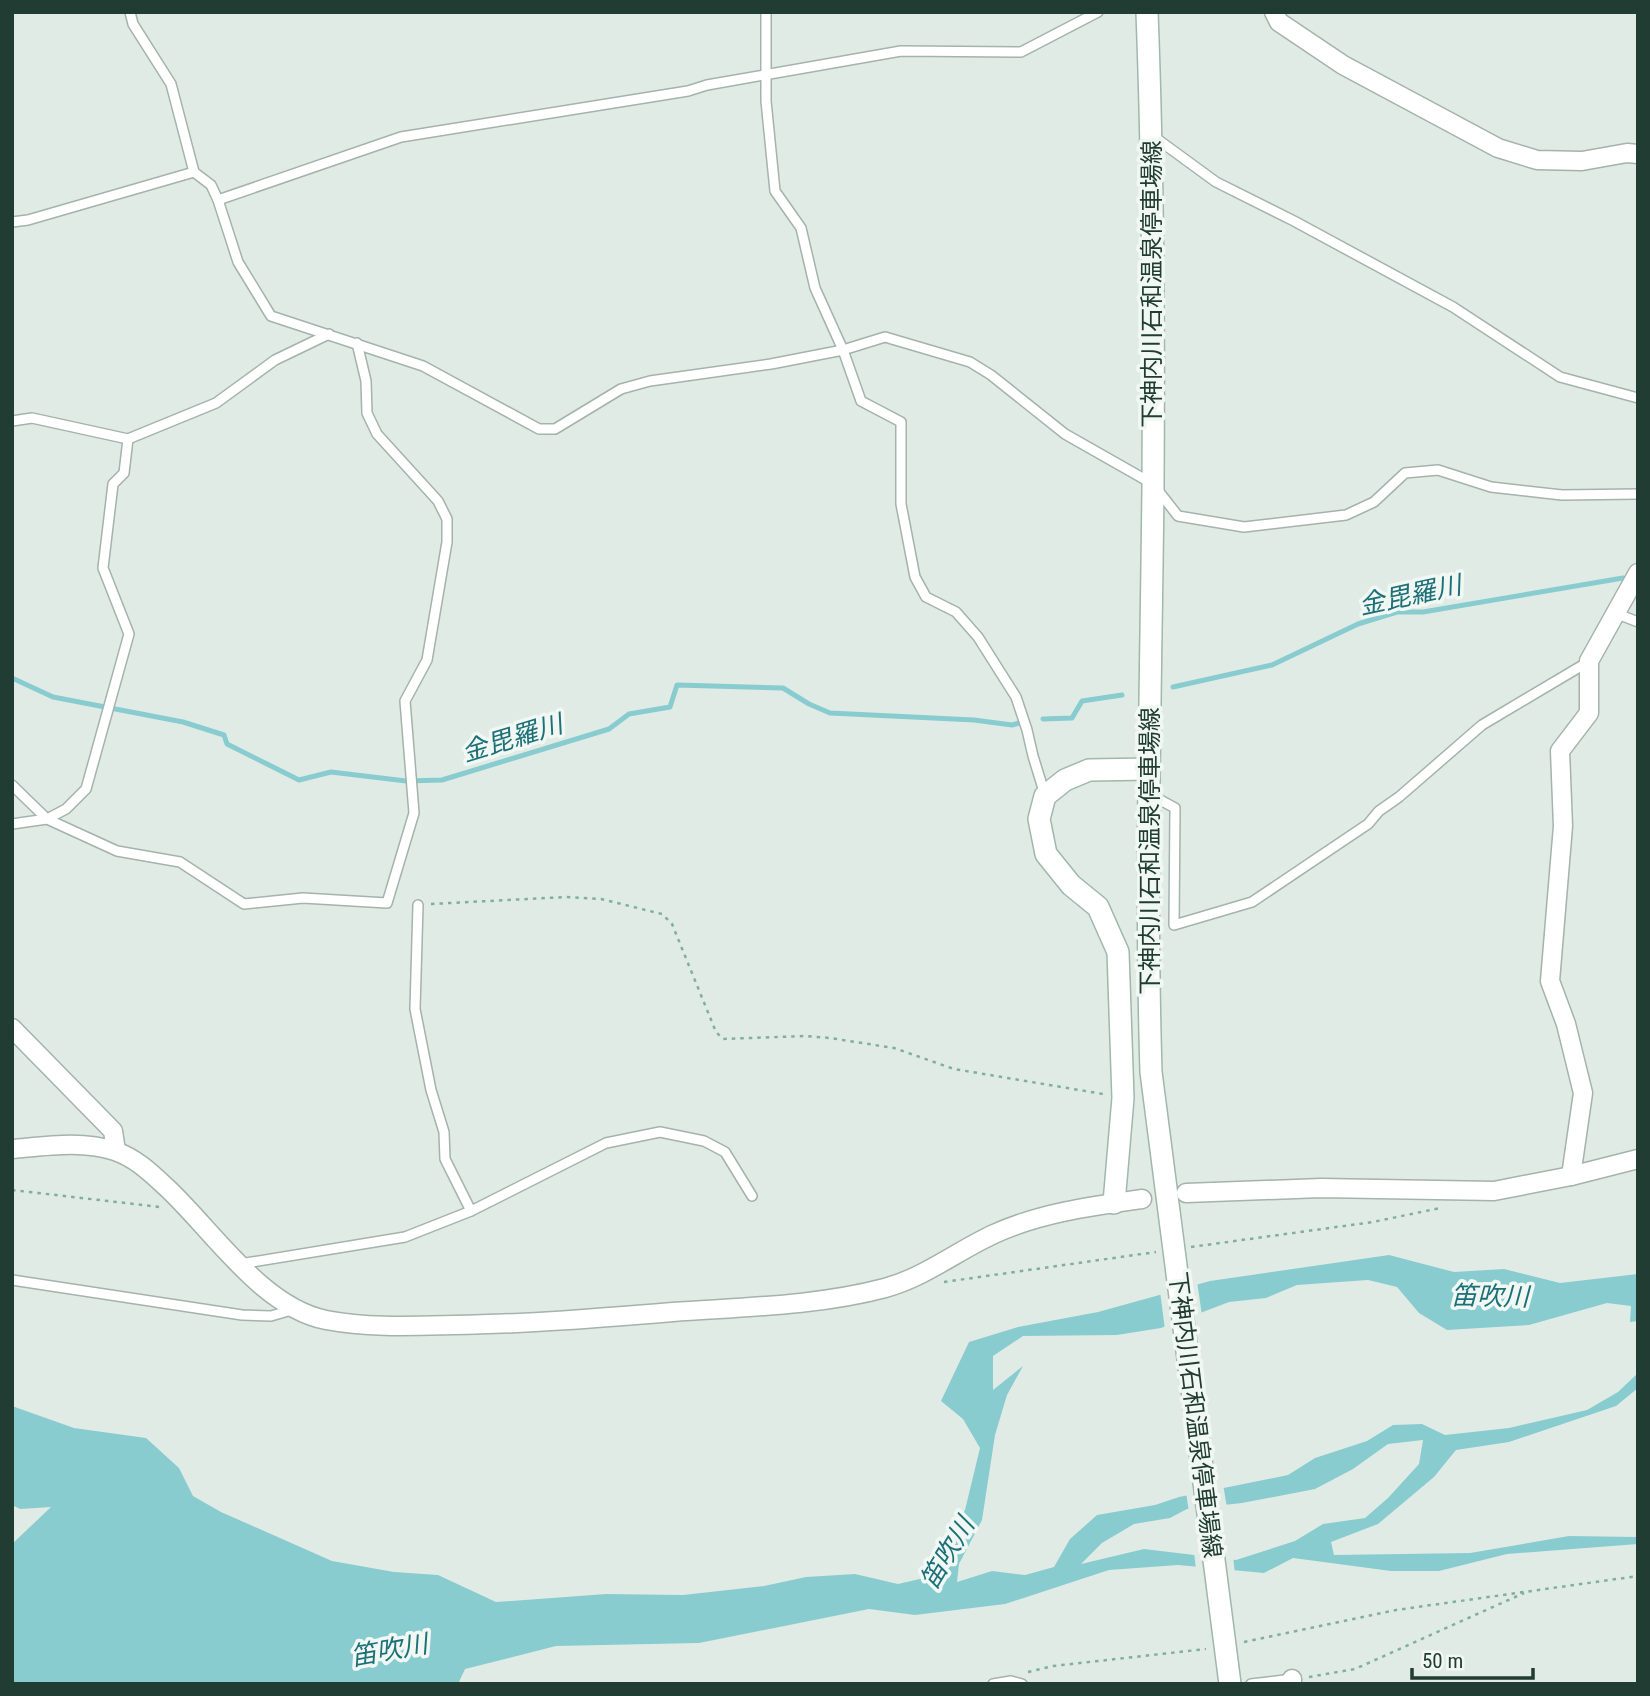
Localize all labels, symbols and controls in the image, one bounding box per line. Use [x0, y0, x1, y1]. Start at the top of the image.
street label: 下神内川石和温泉停車場線 [1138, 140, 1166, 428]
water label: 金毘羅川 [1356, 569, 1467, 620]
street label: 下神内川石和温泉停車場線 [1136, 707, 1164, 995]
water label: 金毘羅川 [458, 708, 569, 768]
street label: 下神内川石和温泉停車場線 [1164, 1270, 1226, 1560]
water label: 笛吹川 [1451, 1280, 1532, 1312]
water label: 笛吹川 [914, 1509, 981, 1594]
water label: 笛吹川 [348, 1628, 433, 1672]
scale bar [1412, 1636, 1533, 1680]
text: 50 m [1422, 1649, 1463, 1673]

